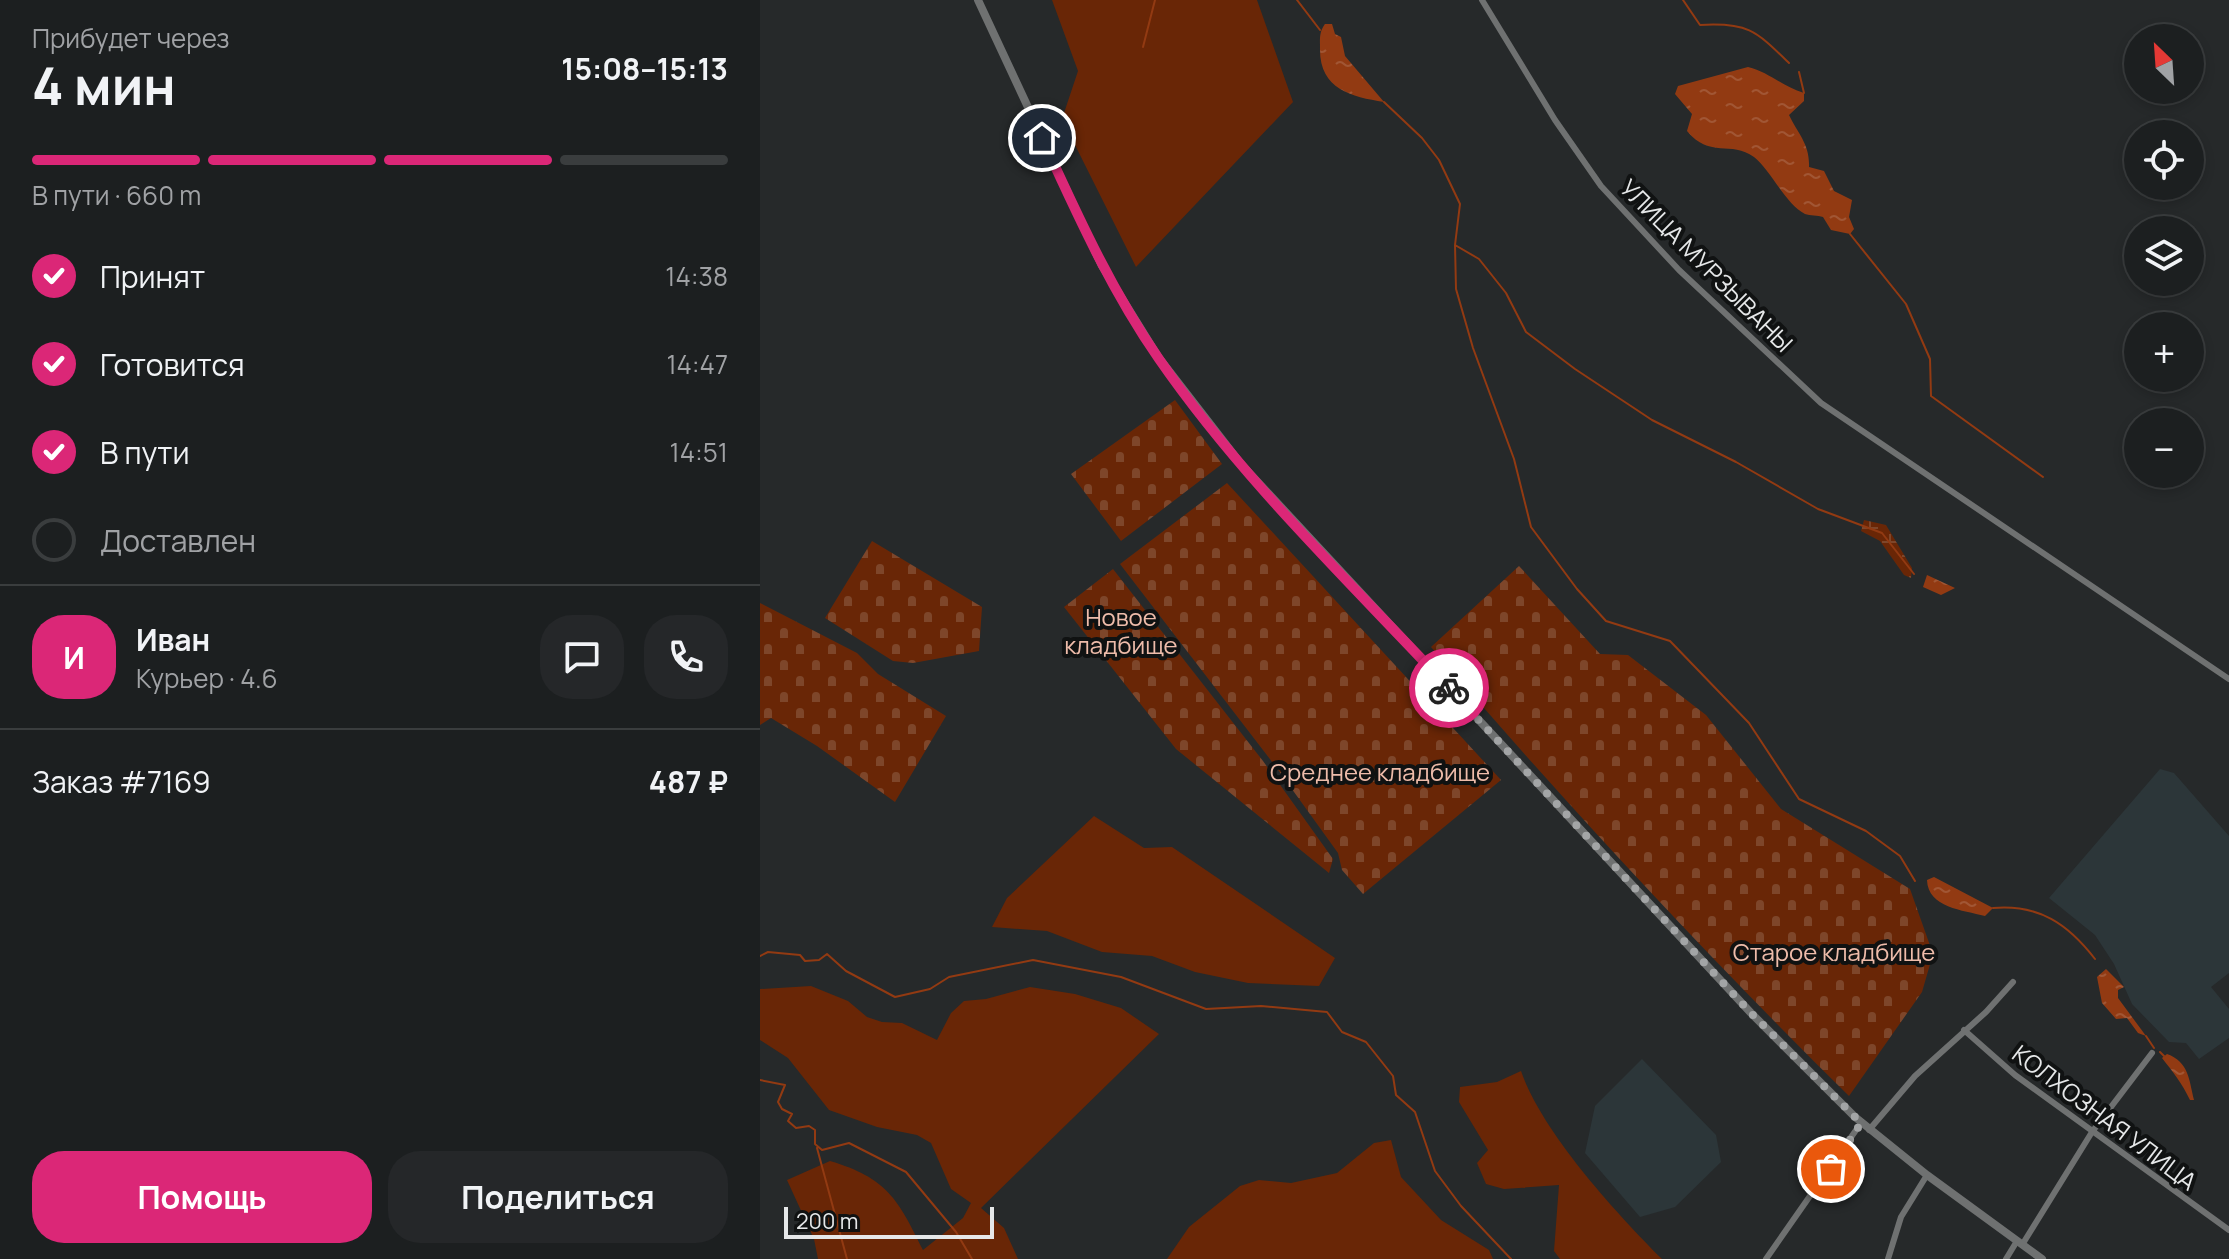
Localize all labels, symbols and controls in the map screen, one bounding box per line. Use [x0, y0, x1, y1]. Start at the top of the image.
text: Прибудет через [32, 20, 230, 56]
north arrow [2124, 24, 2204, 104]
map controls [2124, 24, 2204, 488]
text: 15:08–15:13 [561, 48, 728, 89]
text: 4 мин [32, 50, 176, 121]
pin [1008, 104, 1076, 172]
icon: home [1020, 116, 1064, 160]
button: locate [2124, 120, 2204, 200]
street label: УЛИЦА МУРЗЫВАНЫ [1613, 171, 1801, 359]
text: В пути · 660 m [32, 177, 201, 213]
button: layers [2124, 216, 2204, 296]
icon: check [32, 254, 76, 298]
text: Принят [100, 256, 205, 297]
text: 14:38 [665, 258, 728, 294]
button: + [2124, 312, 2204, 392]
icon: check [32, 342, 76, 386]
text: Готовится [100, 344, 245, 385]
text: 14:47 [666, 346, 728, 382]
button: − [2124, 408, 2204, 488]
icon: check [32, 430, 76, 474]
text: В пути [100, 432, 190, 473]
text: 14:51 [670, 434, 728, 470]
text: Доставлен [100, 520, 256, 561]
park label: Новое кладбище [1064, 600, 1178, 661]
button: chat [540, 615, 624, 699]
button: phone [644, 615, 728, 699]
text: Иван [136, 619, 210, 660]
text: И [63, 637, 85, 678]
courier [1409, 648, 1489, 728]
text: Курьер · 4.6 [136, 660, 278, 696]
icon: bike [1427, 666, 1471, 710]
park label: Среднее кладбище [1270, 755, 1490, 788]
text: Заказ #7169 [32, 761, 211, 802]
text: 487 ₽ [649, 761, 728, 802]
park label: Старое кладбище [1733, 935, 1935, 968]
street label: КОЛХОЗНАЯ УЛИЦА [2006, 1037, 2204, 1197]
pin [1797, 1135, 1865, 1203]
icon: bag [1809, 1147, 1853, 1191]
button: Помощь [32, 1151, 372, 1243]
button: Поделиться [388, 1151, 728, 1243]
scale bar [784, 1203, 994, 1239]
text: 200 m [796, 1206, 858, 1236]

